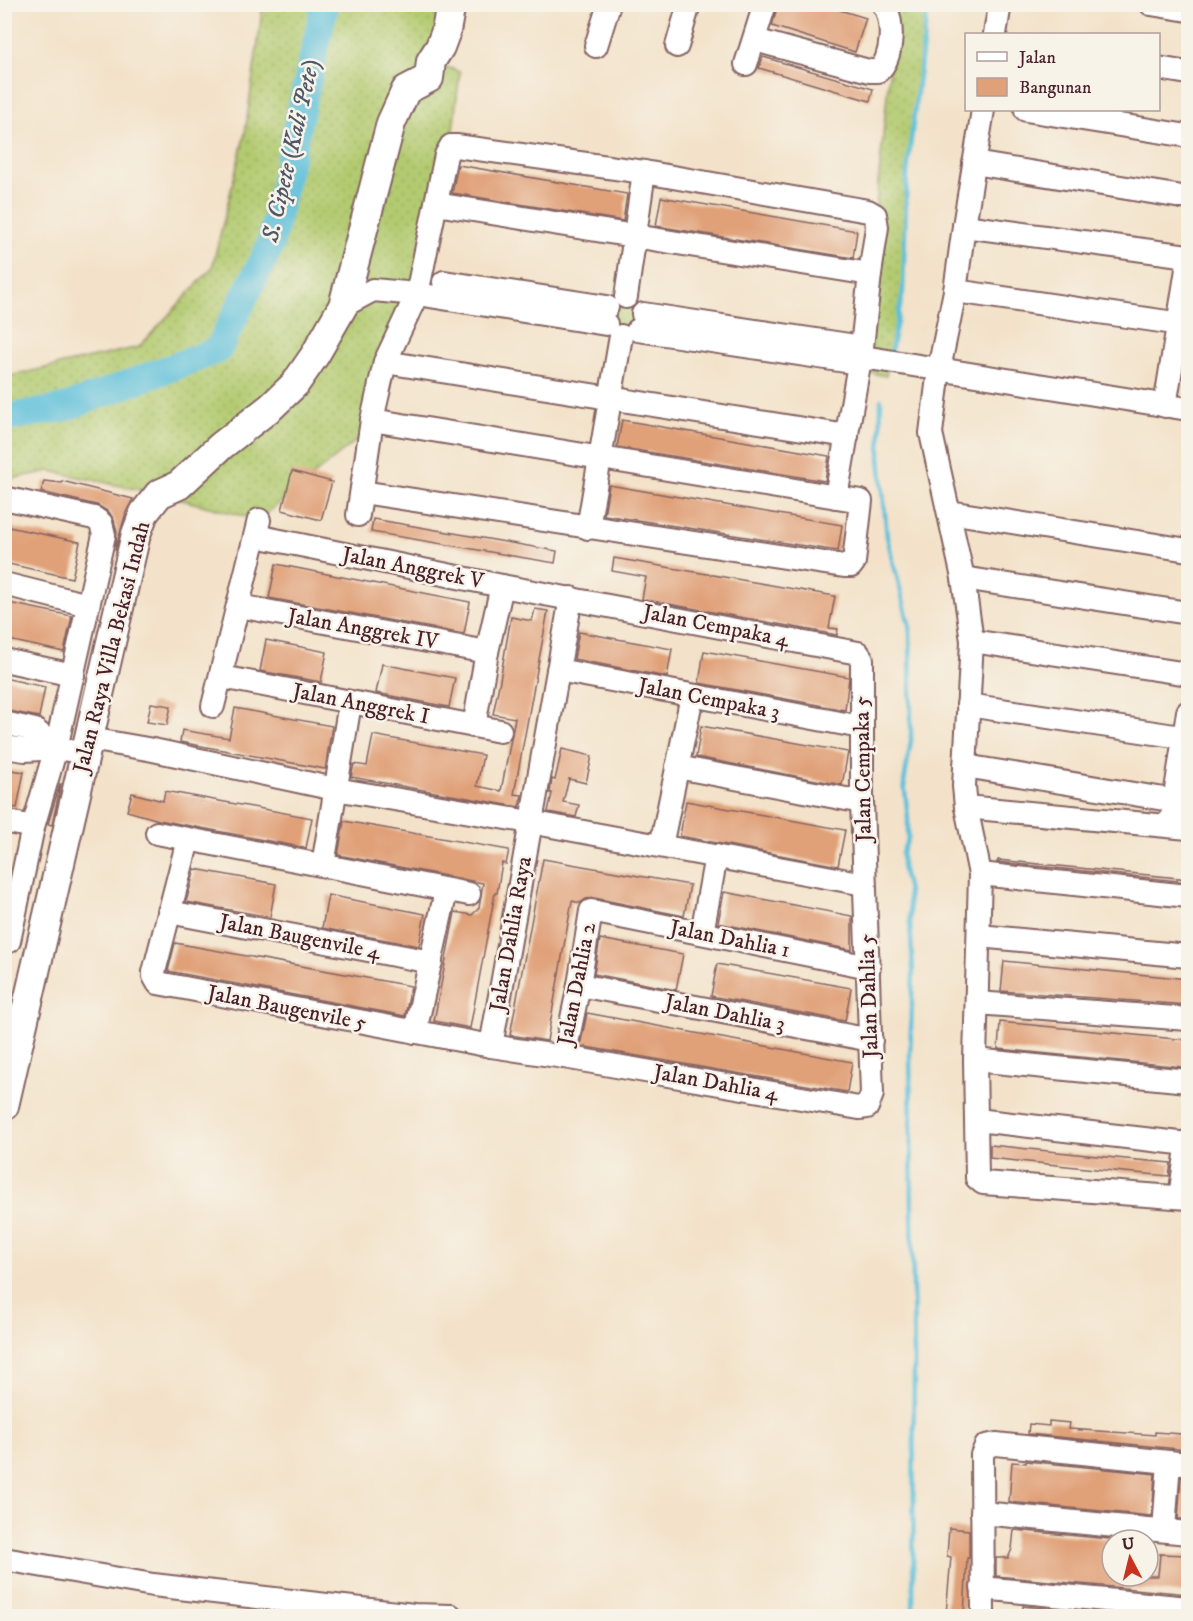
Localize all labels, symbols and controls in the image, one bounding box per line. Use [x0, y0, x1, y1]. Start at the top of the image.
legend [965, 33, 1160, 111]
text: Jalan [1017, 47, 1057, 69]
water label: S. Cipete (Kali Pete) [255, 57, 327, 246]
text: Bangunan [1019, 77, 1092, 99]
street label: Jalan Raya Villa Bekasi Indah [67, 518, 156, 778]
street label: Jalan Anggrek V [338, 541, 487, 595]
street label: Jalan Cempaka 4 [639, 598, 793, 654]
street label: Jalan Anggrek IV [284, 602, 442, 656]
street label: Jalan Cempaka 3 [634, 672, 782, 726]
street label: Jalan Anggrek I [288, 677, 432, 730]
street label: Jalan Cempaka 5 [848, 696, 878, 844]
street label: Jalan Dahlia Raya [484, 854, 538, 1016]
street label: Jalan Baugenvile 4 [215, 908, 384, 966]
street label: Jalan Dahlia 1 [666, 914, 792, 964]
street label: Jalan Dahlia 2 [552, 920, 602, 1050]
street label: Jalan Dahlia 5 [853, 933, 885, 1061]
street label: Jalan Baugenvile 5 [203, 979, 369, 1037]
street label: Jalan Dahlia 3 [661, 988, 787, 1038]
street label: Jalan Dahlia 4 [650, 1058, 782, 1107]
north arrow [1100, 1528, 1160, 1588]
text: U [1121, 1533, 1136, 1555]

